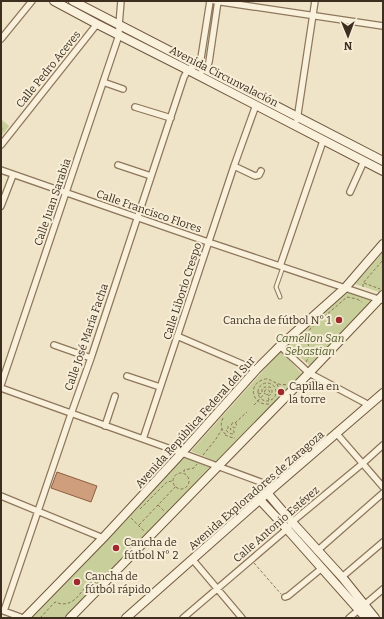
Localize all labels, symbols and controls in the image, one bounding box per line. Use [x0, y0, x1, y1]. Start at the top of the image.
north arrow [328, 16, 368, 56]
street label: Calle Pedro Aceves [13, 28, 83, 110]
text: N [343, 39, 353, 52]
street label: Avenida Circunvalación [167, 43, 280, 109]
street label: Calle Juan Sarabia [31, 157, 73, 247]
street label: Calle Francisco Flores [95, 187, 203, 236]
street label: Calle Liborio Crespo [161, 241, 204, 341]
street label: Calle José María Facha [62, 282, 111, 393]
place label: Cancha de fútbol N° 1 [223, 314, 332, 327]
marker: Cancha de fútbol N° 1 [334, 315, 344, 325]
park label: Camellon San Sebastian [276, 332, 345, 358]
street label: Avenida República Federal del Sur [133, 354, 258, 491]
place label: Capilla en la torre [289, 380, 339, 406]
marker: Capilla en la torre [276, 387, 286, 397]
street label: Avenida Exploradores de Zaragoza [186, 428, 327, 553]
street label: Calle Antonio Estévez [231, 484, 322, 565]
place label: Cancha de fútbol N° 2 [124, 536, 178, 562]
marker: Cancha de fútbol N° 2 [111, 543, 121, 553]
place label: Cancha de fútbol rápido [85, 570, 151, 596]
marker: Cancha de fútbol rápido [72, 577, 82, 587]

